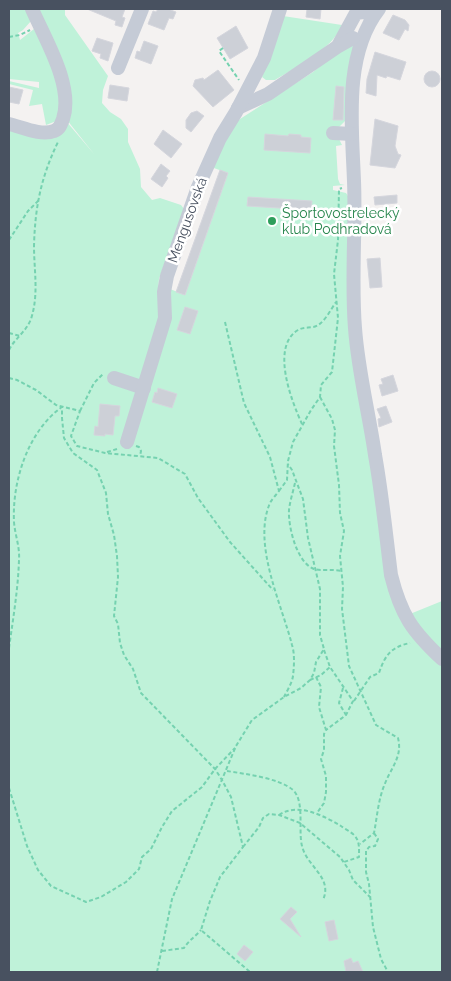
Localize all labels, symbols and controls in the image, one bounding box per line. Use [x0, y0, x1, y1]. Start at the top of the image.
street label: Mengusovská [164, 175, 210, 265]
place label: Športovostrelecký klub Podhradová [282, 203, 400, 237]
marker: Športovostrelecký klub Podhradová [266, 215, 278, 227]

